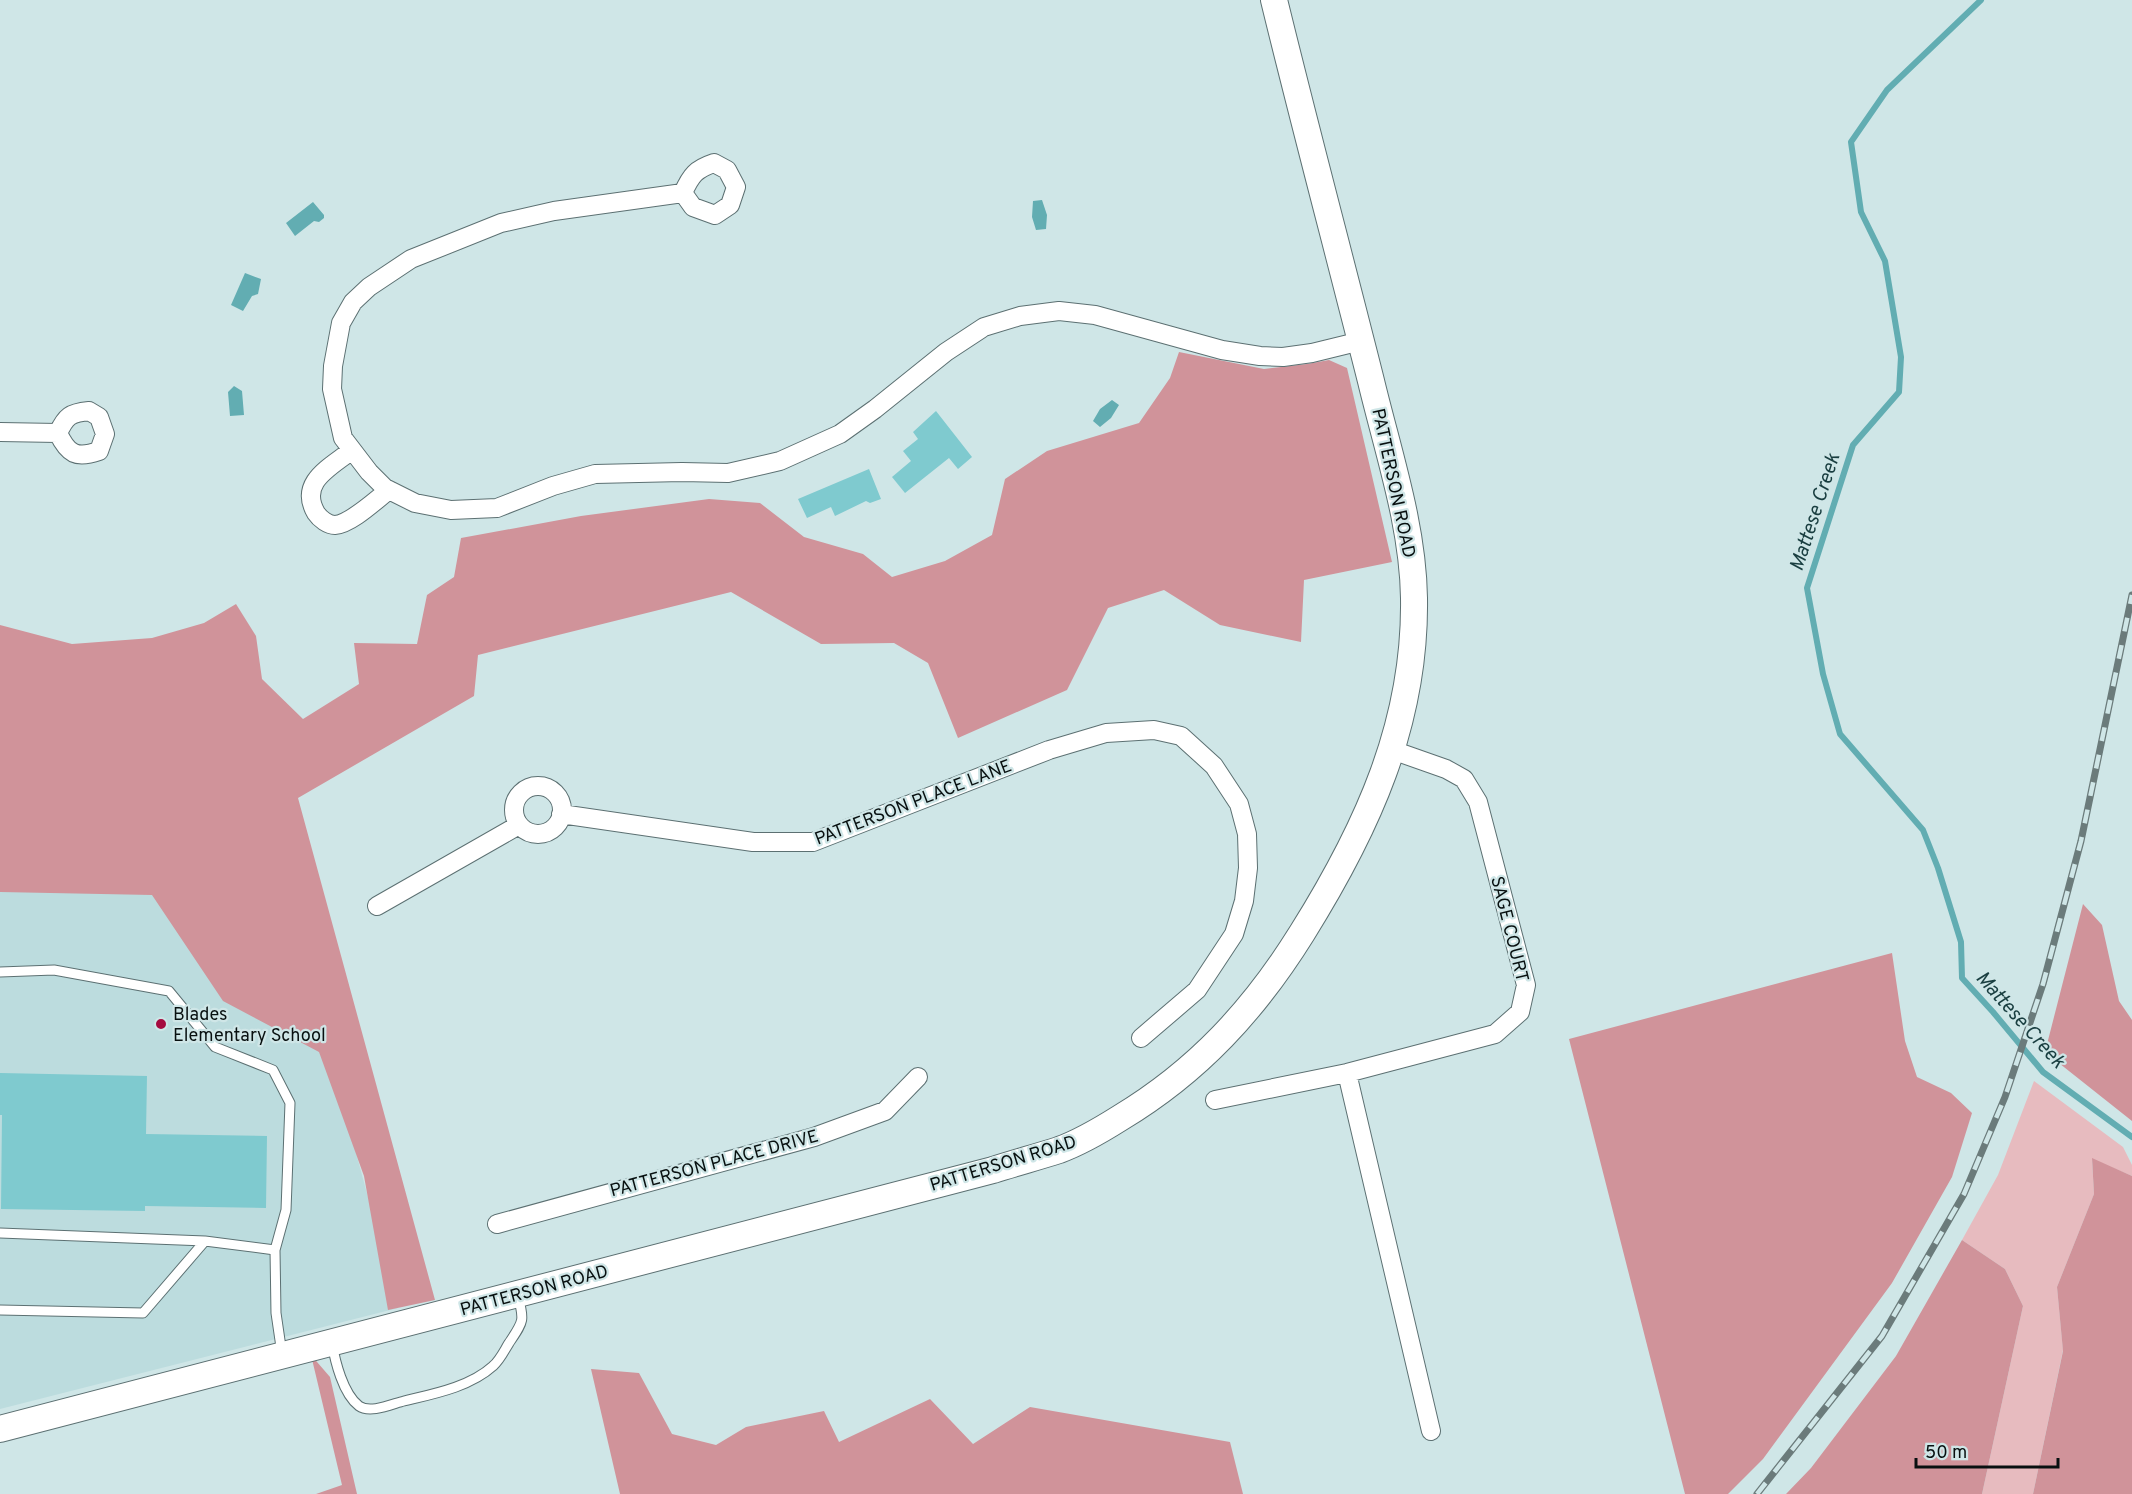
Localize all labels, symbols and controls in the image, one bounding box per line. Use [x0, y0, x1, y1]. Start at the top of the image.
street label: PATTERSON ROAD [1365, 406, 1420, 560]
water label: Mattese Creek [1785, 450, 1847, 575]
street label: PATTERSON PLACE LANE [812, 755, 1015, 852]
street label: SAGE COURT [1484, 874, 1533, 985]
water label: Mattese Creek [1969, 966, 2071, 1075]
place label: Blades Elementary School [173, 1004, 326, 1048]
marker: Blades Elementary School [154, 1017, 168, 1031]
street label: PATTERSON PLACE DRIVE [608, 1126, 821, 1203]
street label: PATTERSON ROAD [927, 1131, 1080, 1198]
street label: PATTERSON ROAD [458, 1261, 611, 1322]
scale bar [1916, 1431, 2058, 1469]
text: 50 m [1925, 1442, 1967, 1465]

